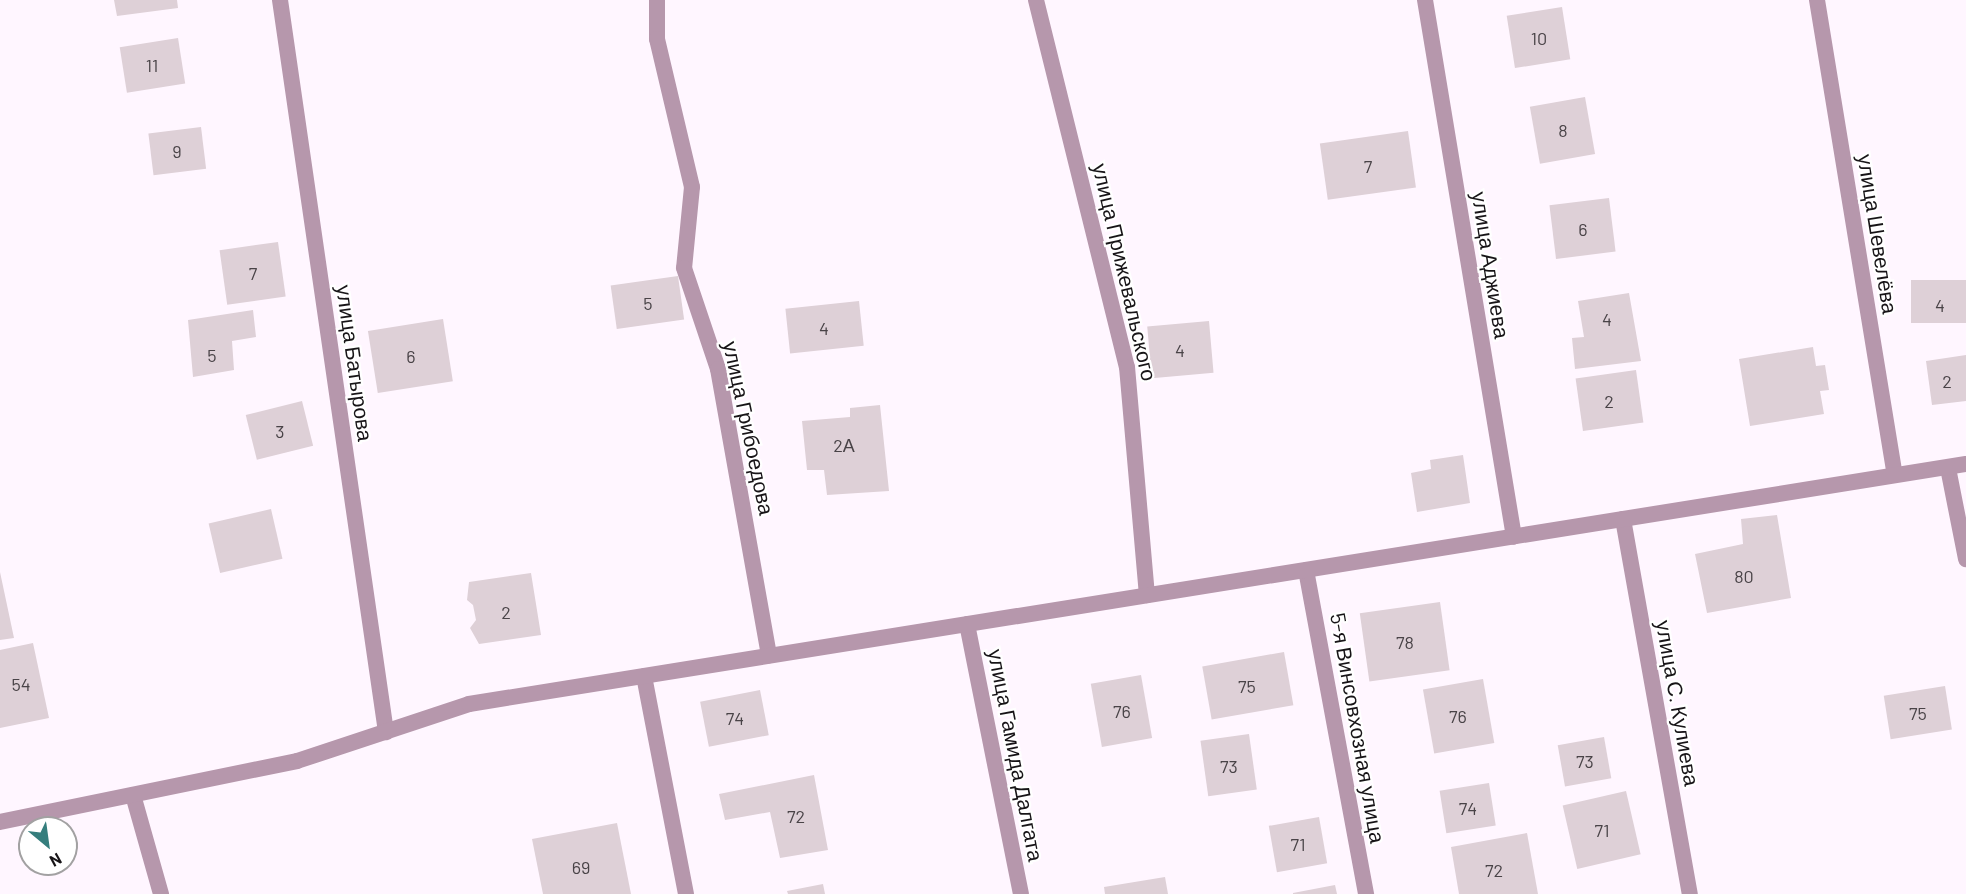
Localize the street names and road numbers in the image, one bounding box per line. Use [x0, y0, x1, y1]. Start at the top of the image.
street label: улица Шевелёва [1853, 152, 1903, 316]
street label: улица Прижевальского [1088, 161, 1162, 383]
street label: улица Аджиева [1467, 190, 1515, 340]
street label: улица Батырова [332, 283, 378, 443]
street label: улица Грибоедова [718, 339, 780, 517]
street label: 5-я Винсовхозная улица [1325, 611, 1391, 845]
street label: улица С. Кулиева [1651, 618, 1705, 788]
street label: улица Гамида Далгата [983, 647, 1049, 863]

